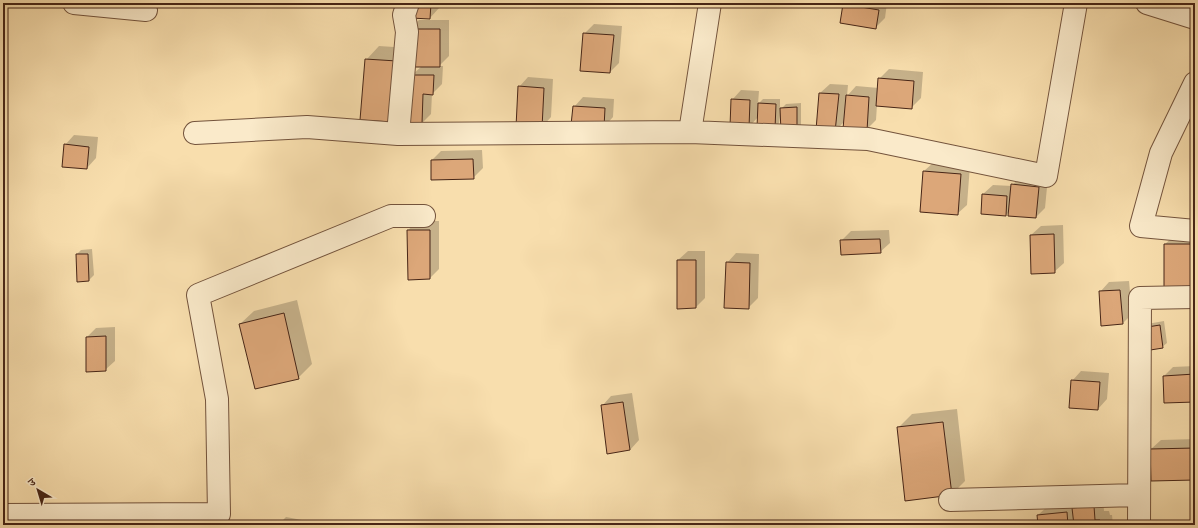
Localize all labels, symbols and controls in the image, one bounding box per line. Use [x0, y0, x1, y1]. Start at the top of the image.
north arrow [18, 470, 58, 510]
text: उ [25, 475, 40, 491]

